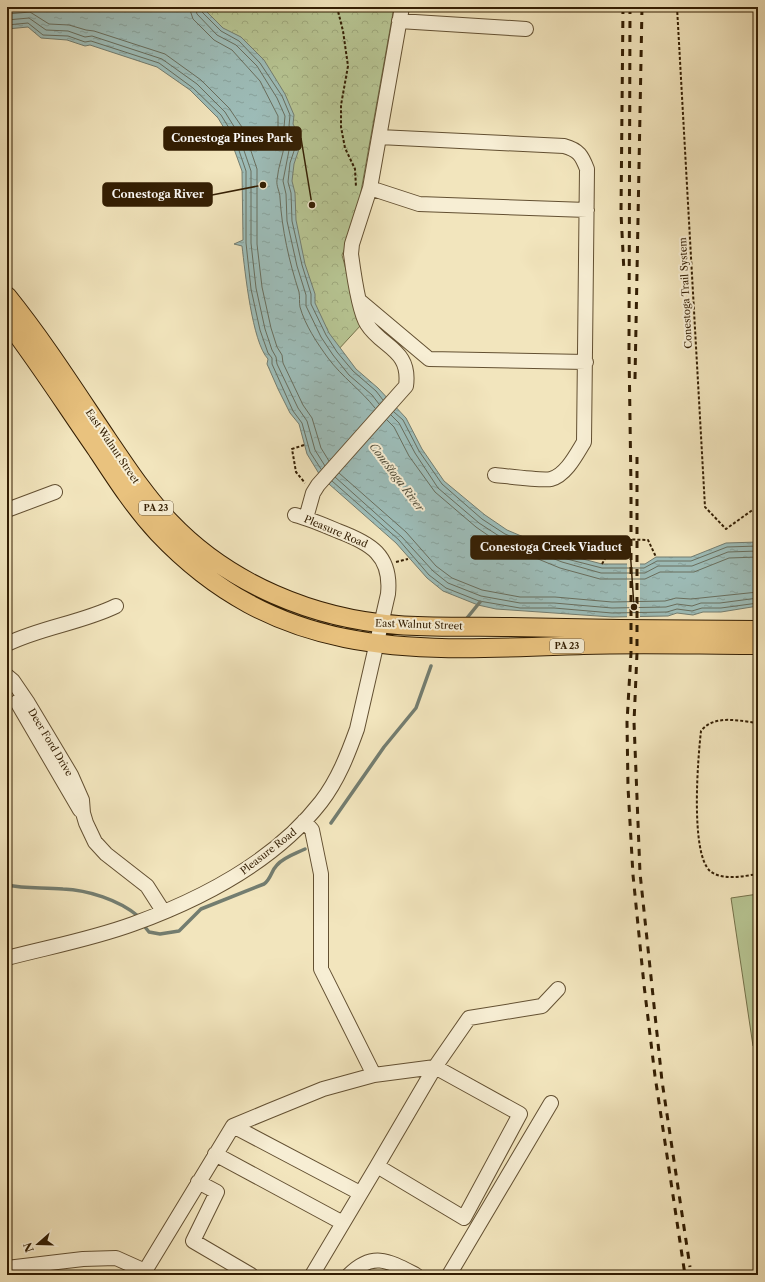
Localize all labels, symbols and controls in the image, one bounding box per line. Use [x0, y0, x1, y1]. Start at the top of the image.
callout: Conestoga Pines Park [164, 127, 301, 150]
text: Conestoga Pines Park [171, 131, 293, 145]
callout: Conestoga River [103, 183, 212, 206]
text: Conestoga River [112, 187, 205, 201]
street label: Conestoga Trail System [676, 236, 695, 349]
street label: East Walnut Street [83, 406, 143, 487]
water label: Conestoga River [367, 440, 428, 515]
road number: PA 23 [139, 501, 173, 515]
street label: Pleasure Road [302, 512, 370, 551]
callout: Conestoga Creek Viaduct [471, 536, 630, 559]
text: Conestoga Creek Viaduct [480, 540, 623, 554]
street label: East Walnut Street [375, 616, 463, 633]
road number: PA 23 [550, 639, 584, 653]
street label: Deer Ford Drive [25, 706, 76, 779]
street label: Pleasure Road [237, 825, 299, 877]
north arrow [18, 1224, 58, 1264]
text: N [20, 1240, 37, 1254]

